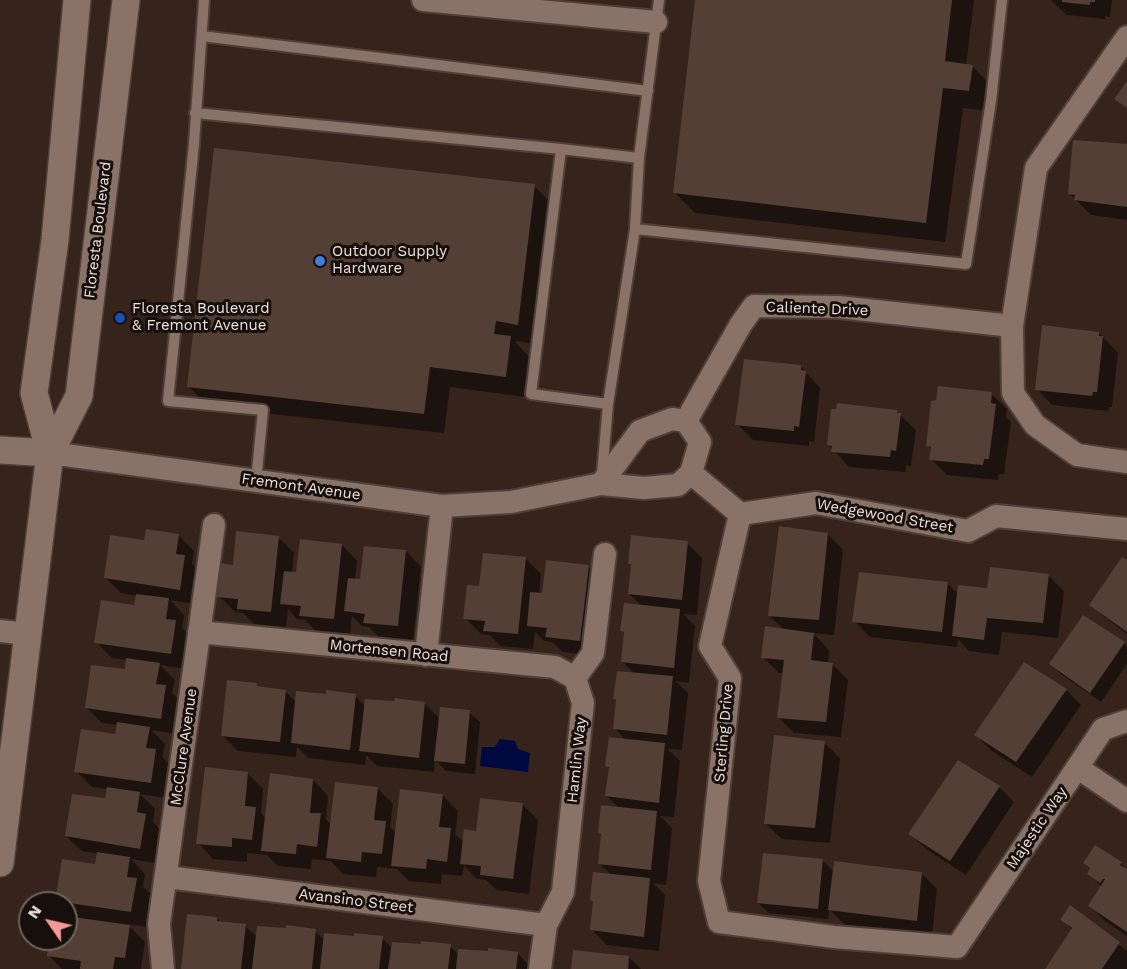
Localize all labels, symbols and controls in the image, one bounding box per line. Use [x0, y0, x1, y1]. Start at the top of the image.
street label: Floresta Boulevard [81, 161, 115, 299]
place label: Outdoor Supply Hardware [332, 243, 447, 278]
marker: Outdoor Supply Hardware [313, 254, 327, 268]
street label: Caliente Drive [765, 298, 869, 320]
place label: Floresta Boulevard & Fremont Avenue [132, 300, 270, 335]
marker: Floresta Boulevard & Fremont Avenue [113, 311, 127, 325]
street label: Fremont Avenue [240, 470, 362, 504]
street label: Wedgewood Street [815, 495, 955, 537]
street label: Mortensen Road [329, 636, 449, 666]
street label: Sterling Drive [711, 683, 737, 783]
street label: McClure Avenue [167, 687, 201, 807]
street label: Hamlin Way [564, 716, 590, 804]
street label: Majestic Way [1003, 784, 1071, 872]
street label: Avansino Street [298, 885, 414, 917]
north arrow [18, 891, 78, 951]
text: N [23, 902, 46, 922]

